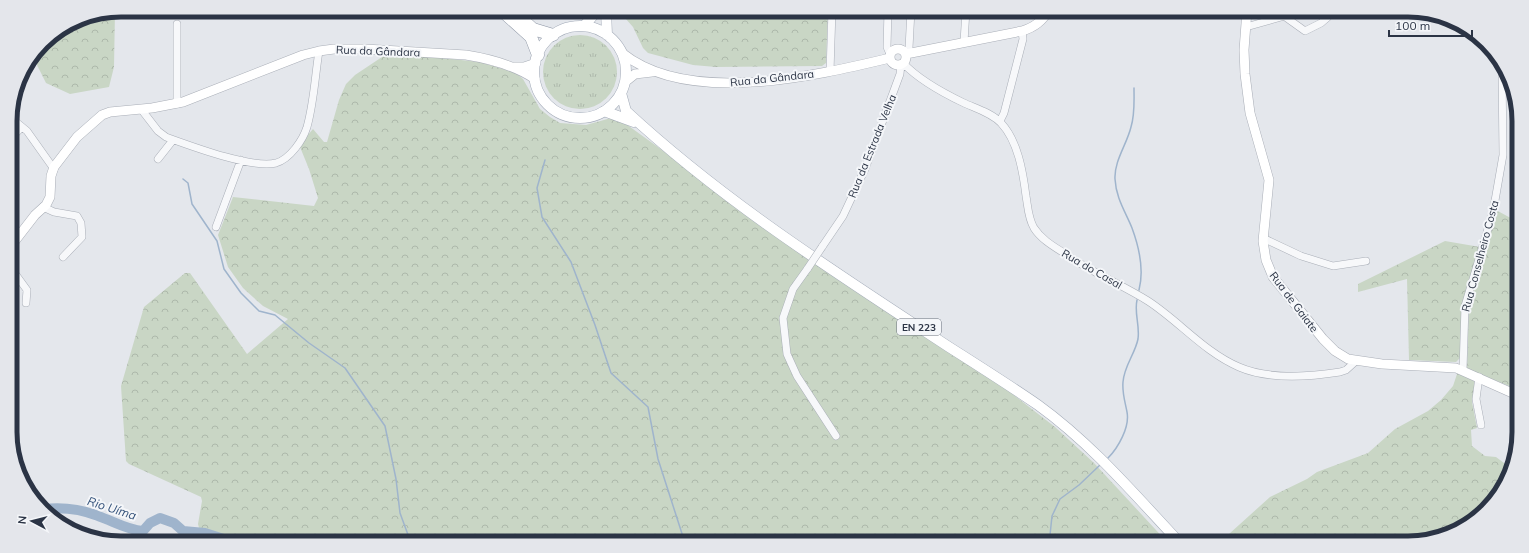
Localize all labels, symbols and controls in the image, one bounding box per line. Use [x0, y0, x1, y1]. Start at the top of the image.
scale bar [1389, 12, 1472, 38]
text: 100 m [1395, 18, 1430, 33]
street label: Rua da Gândara [336, 43, 420, 59]
street label: Rua da Gândara [729, 67, 815, 89]
street label: Rua da Estrada Velha [845, 92, 899, 200]
street label: Rua Conselheiro Costa [1458, 199, 1502, 313]
street label: Rua do Casal [1059, 246, 1125, 292]
street label: Rua de Gaiate [1267, 269, 1321, 335]
road number: EN 223 [897, 319, 941, 335]
water label: Rio Uíma [86, 493, 138, 523]
north arrow [12, 501, 52, 541]
text: N [15, 515, 30, 525]

